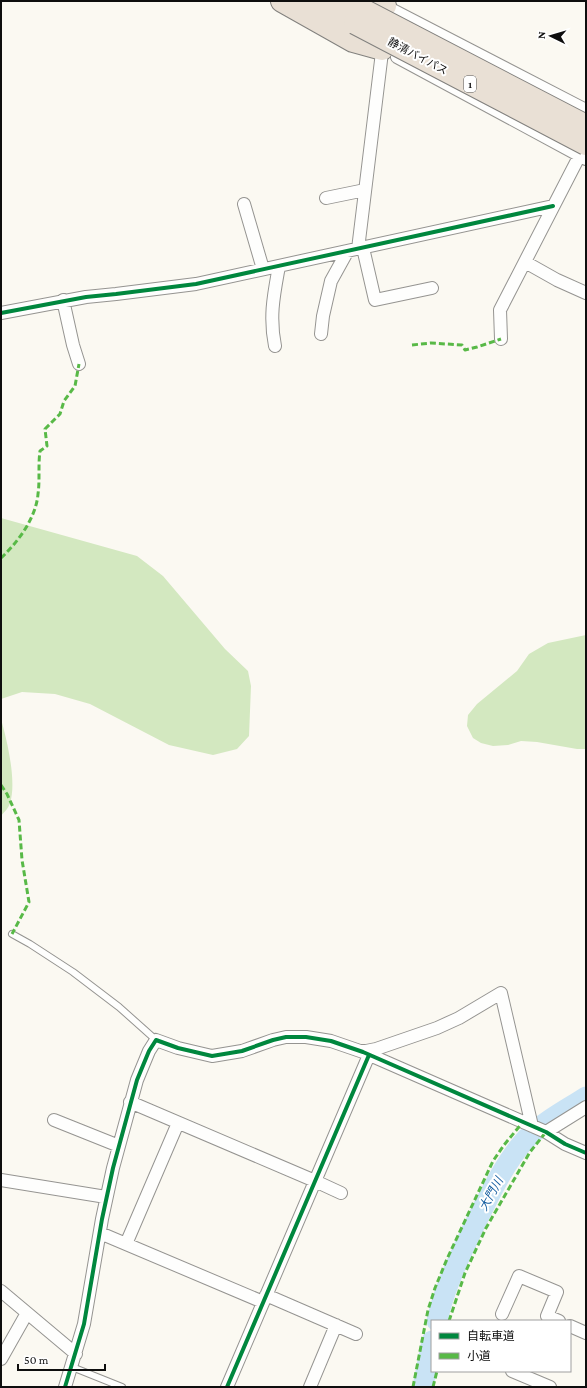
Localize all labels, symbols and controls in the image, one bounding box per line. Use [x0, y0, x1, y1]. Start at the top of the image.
north arrow [531, 16, 571, 56]
text: N [535, 30, 547, 39]
street label: 静清バイパス [386, 35, 450, 77]
road number: 1 [464, 76, 476, 92]
water label: 大門川 [476, 1173, 507, 1213]
legend [431, 1320, 571, 1372]
text: 自転車道 [467, 1329, 515, 1343]
scale bar [18, 1346, 105, 1372]
text: 小道 [467, 1349, 491, 1363]
text: 50 m [24, 1353, 49, 1367]

